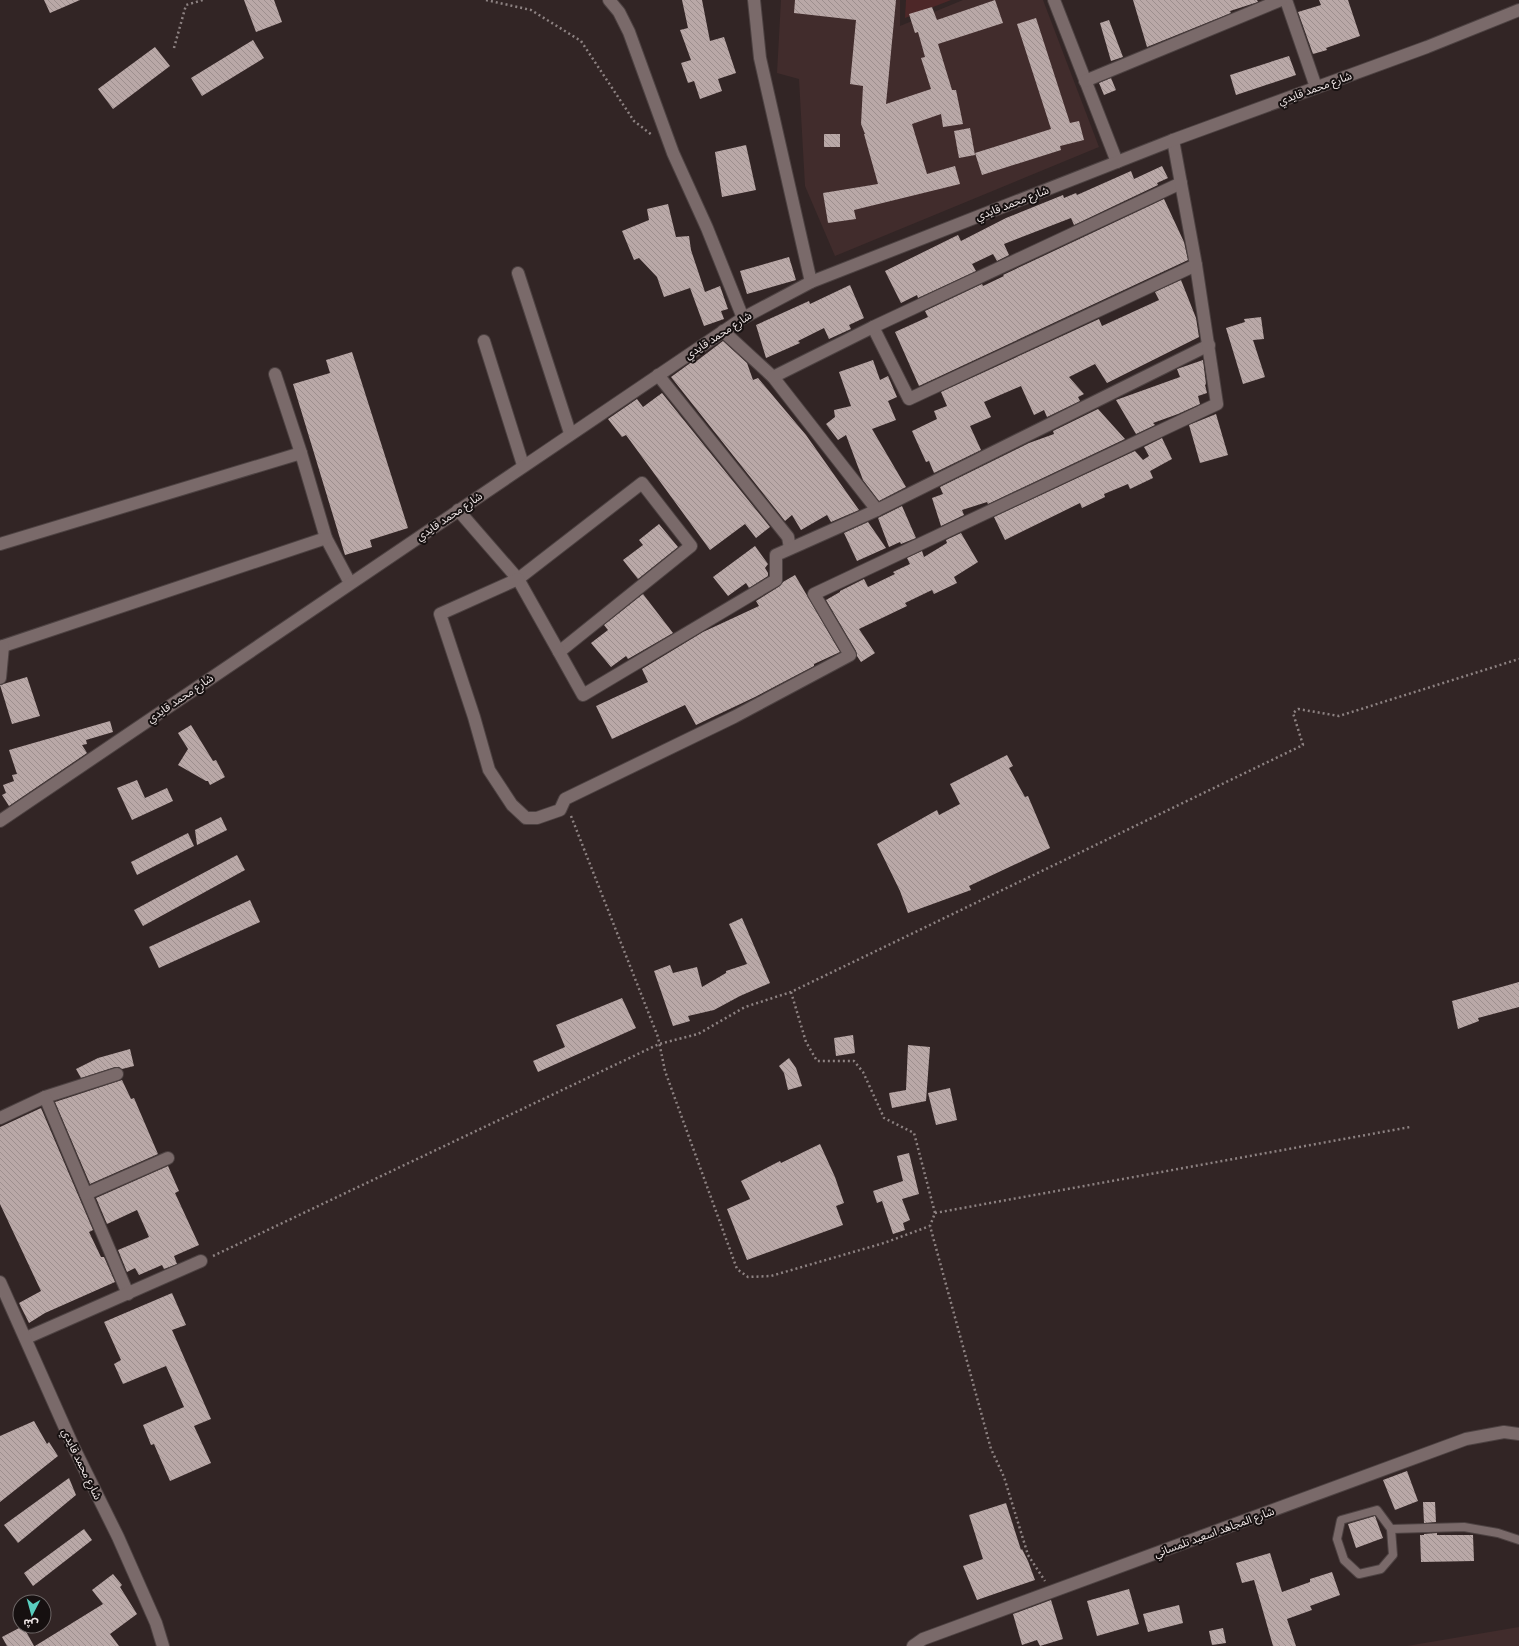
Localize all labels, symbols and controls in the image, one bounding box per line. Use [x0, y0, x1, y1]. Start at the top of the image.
street label: شارع محمد قايدي [1277, 69, 1355, 110]
street label: شارع محمد قايدي [974, 183, 1052, 226]
street label: شارع محمد قايدي [682, 309, 756, 364]
street label: شارع محمد قايدي [414, 489, 487, 546]
street label: شارع محمد قايدي [145, 671, 218, 728]
street label: شارع محمد قايدي [56, 1427, 104, 1503]
street label: شارع المجاهد اسعيد تلمساني [1152, 1505, 1277, 1563]
north arrow [12, 1594, 52, 1634]
text: ش [23, 1616, 39, 1631]

